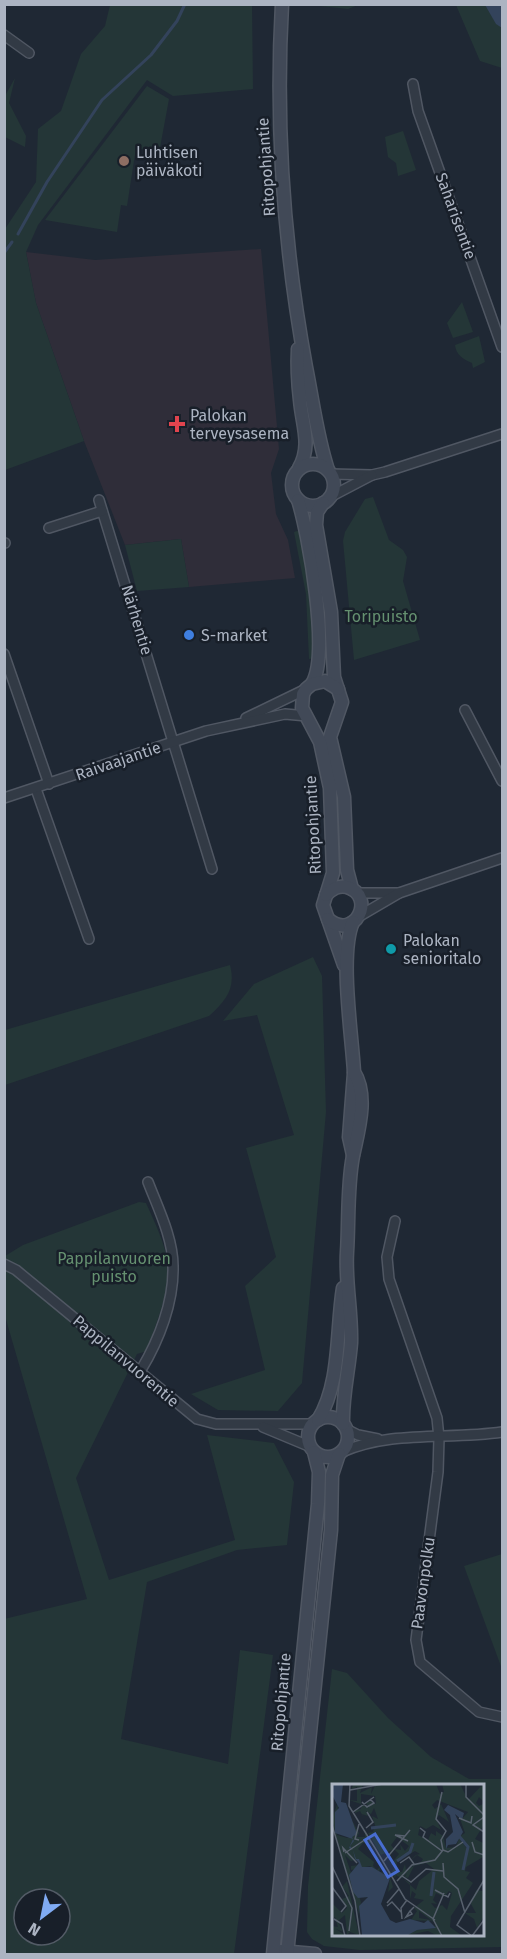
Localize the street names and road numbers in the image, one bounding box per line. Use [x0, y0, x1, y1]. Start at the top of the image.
street label: Ritopohjantie [253, 117, 279, 217]
street label: Saharisentie [432, 170, 480, 262]
street label: Närhentie [117, 583, 157, 657]
street label: Raivaajantie [73, 738, 163, 784]
street label: Ritopohjantie [301, 775, 325, 875]
street label: Pappilanvuorentie [69, 1311, 183, 1411]
street label: Paavonpolku [407, 1536, 439, 1630]
street label: Ritopohjantie [267, 1652, 295, 1752]

